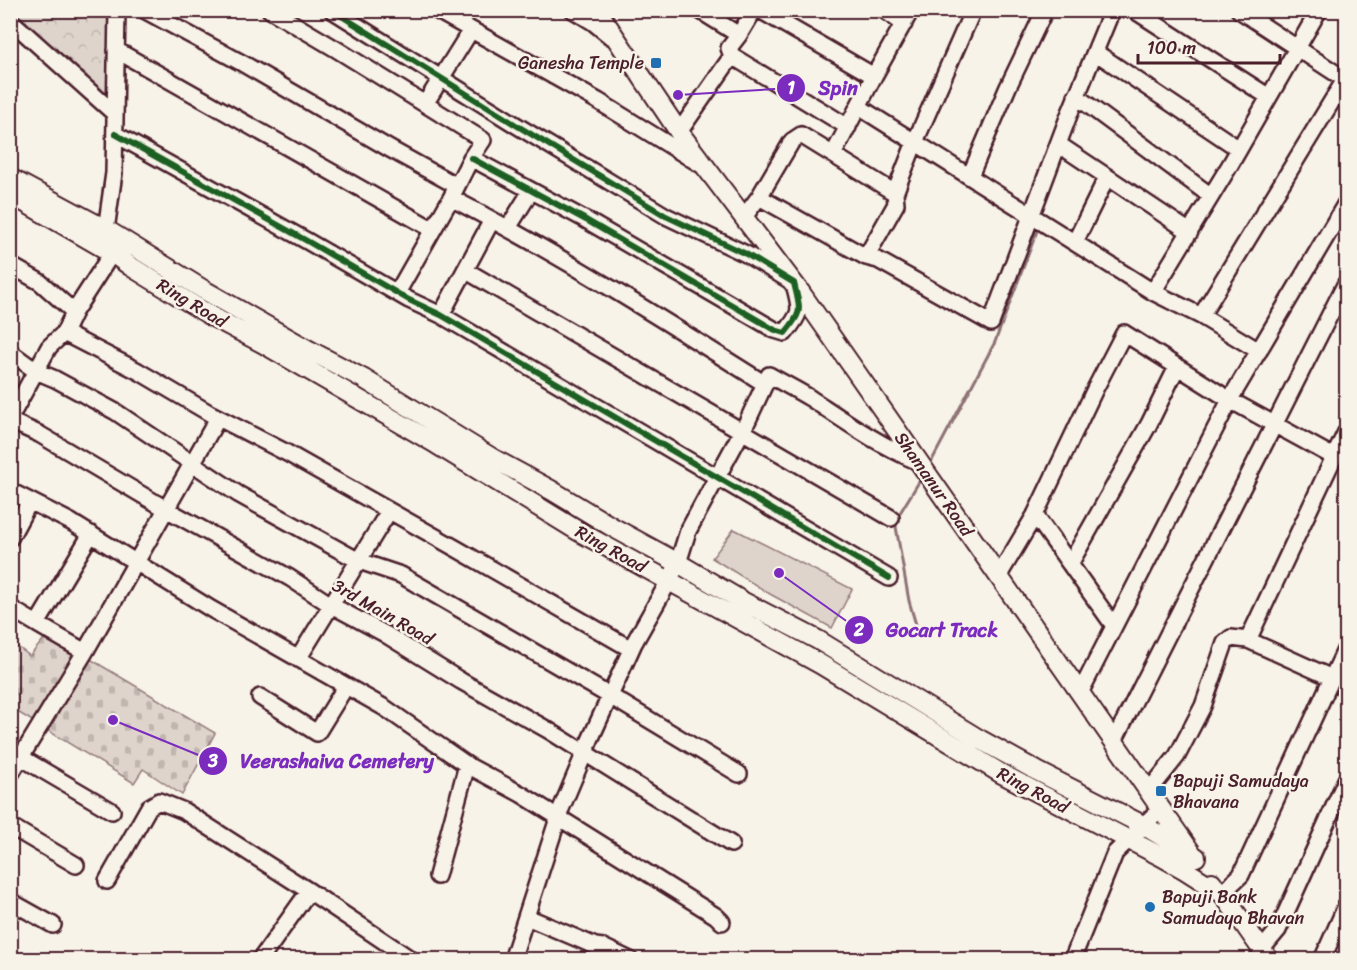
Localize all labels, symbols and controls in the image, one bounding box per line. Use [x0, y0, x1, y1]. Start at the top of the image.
scale bar [1138, 27, 1280, 65]
text: 100 m [1147, 32, 1196, 64]
place label: Ganesha Temple [518, 47, 644, 79]
marker: Ganesha Temple [649, 56, 663, 70]
callout: Spin [776, 69, 869, 107]
text: Spin [817, 71, 858, 106]
text: 1 [787, 72, 795, 104]
street label: Ring Road [150, 269, 235, 338]
street label: Shamanur Road [886, 425, 983, 545]
street label: Ring Road [569, 516, 654, 583]
street label: 3rd Main Road [326, 570, 441, 655]
callout: Gocart Track [844, 611, 1010, 649]
text: Gocart Track [885, 613, 999, 648]
text: 2 [853, 614, 865, 646]
callout: Veerashaiva Cemetery [198, 742, 446, 780]
text: Veerashaiva Cemetery [240, 744, 434, 779]
text: 3 [207, 745, 218, 777]
street label: Ring Road [991, 758, 1076, 823]
place label: Bapuji Samudaya Bhavana [1173, 765, 1309, 818]
marker: Bapuji Samudaya Bhavana [1154, 784, 1168, 798]
place label: Bapuji Bank Samudaya Bhavan [1162, 881, 1304, 934]
marker: Bapuji Bank Samudaya Bhavan [1143, 900, 1157, 914]

